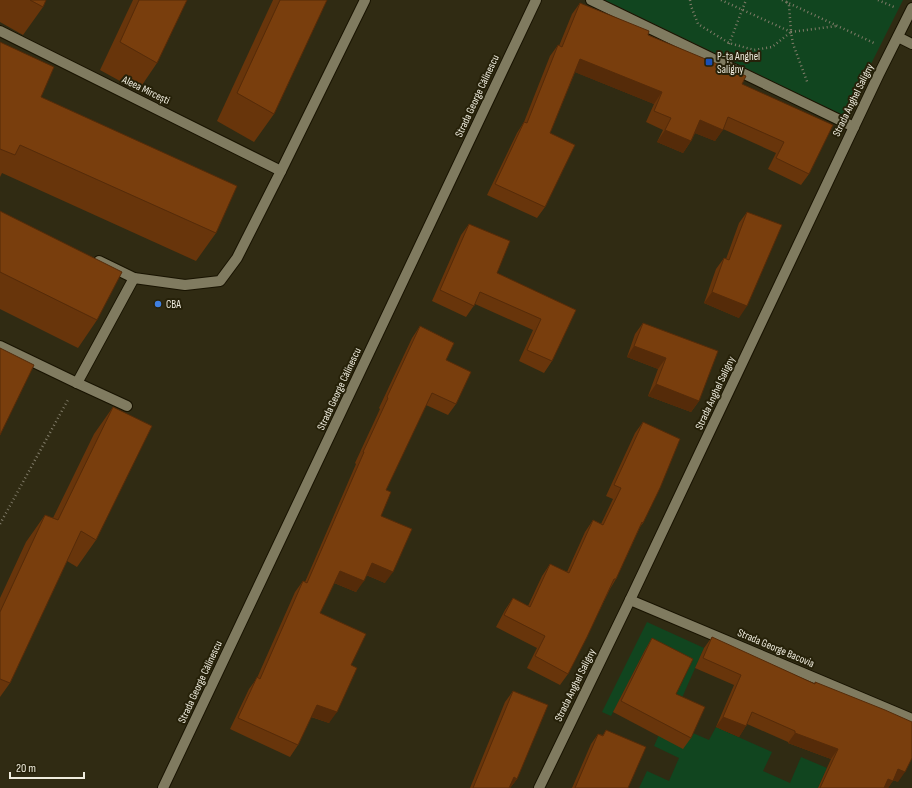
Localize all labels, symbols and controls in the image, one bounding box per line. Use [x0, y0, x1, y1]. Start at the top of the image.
place label: P-ța Anghel Saligny [717, 50, 760, 76]
street label: Strada George Călinescu [452, 52, 502, 139]
marker: P-ța Anghel Saligny [704, 57, 714, 67]
street label: Strada Anghel Saligny [830, 61, 877, 139]
street label: Aleea Mircești [119, 72, 172, 107]
place label: CBA [166, 298, 181, 311]
marker: CBA [153, 299, 163, 309]
street label: Strada George Călinescu [314, 345, 364, 432]
street label: Strada Anghel Saligny [692, 354, 738, 432]
street label: Strada George Bacovia [736, 626, 816, 670]
street label: Strada George Călinescu [175, 638, 225, 725]
street label: Strada Anghel Saligny [552, 646, 599, 724]
scale bar [10, 754, 84, 780]
text: 20 m [16, 761, 36, 776]

